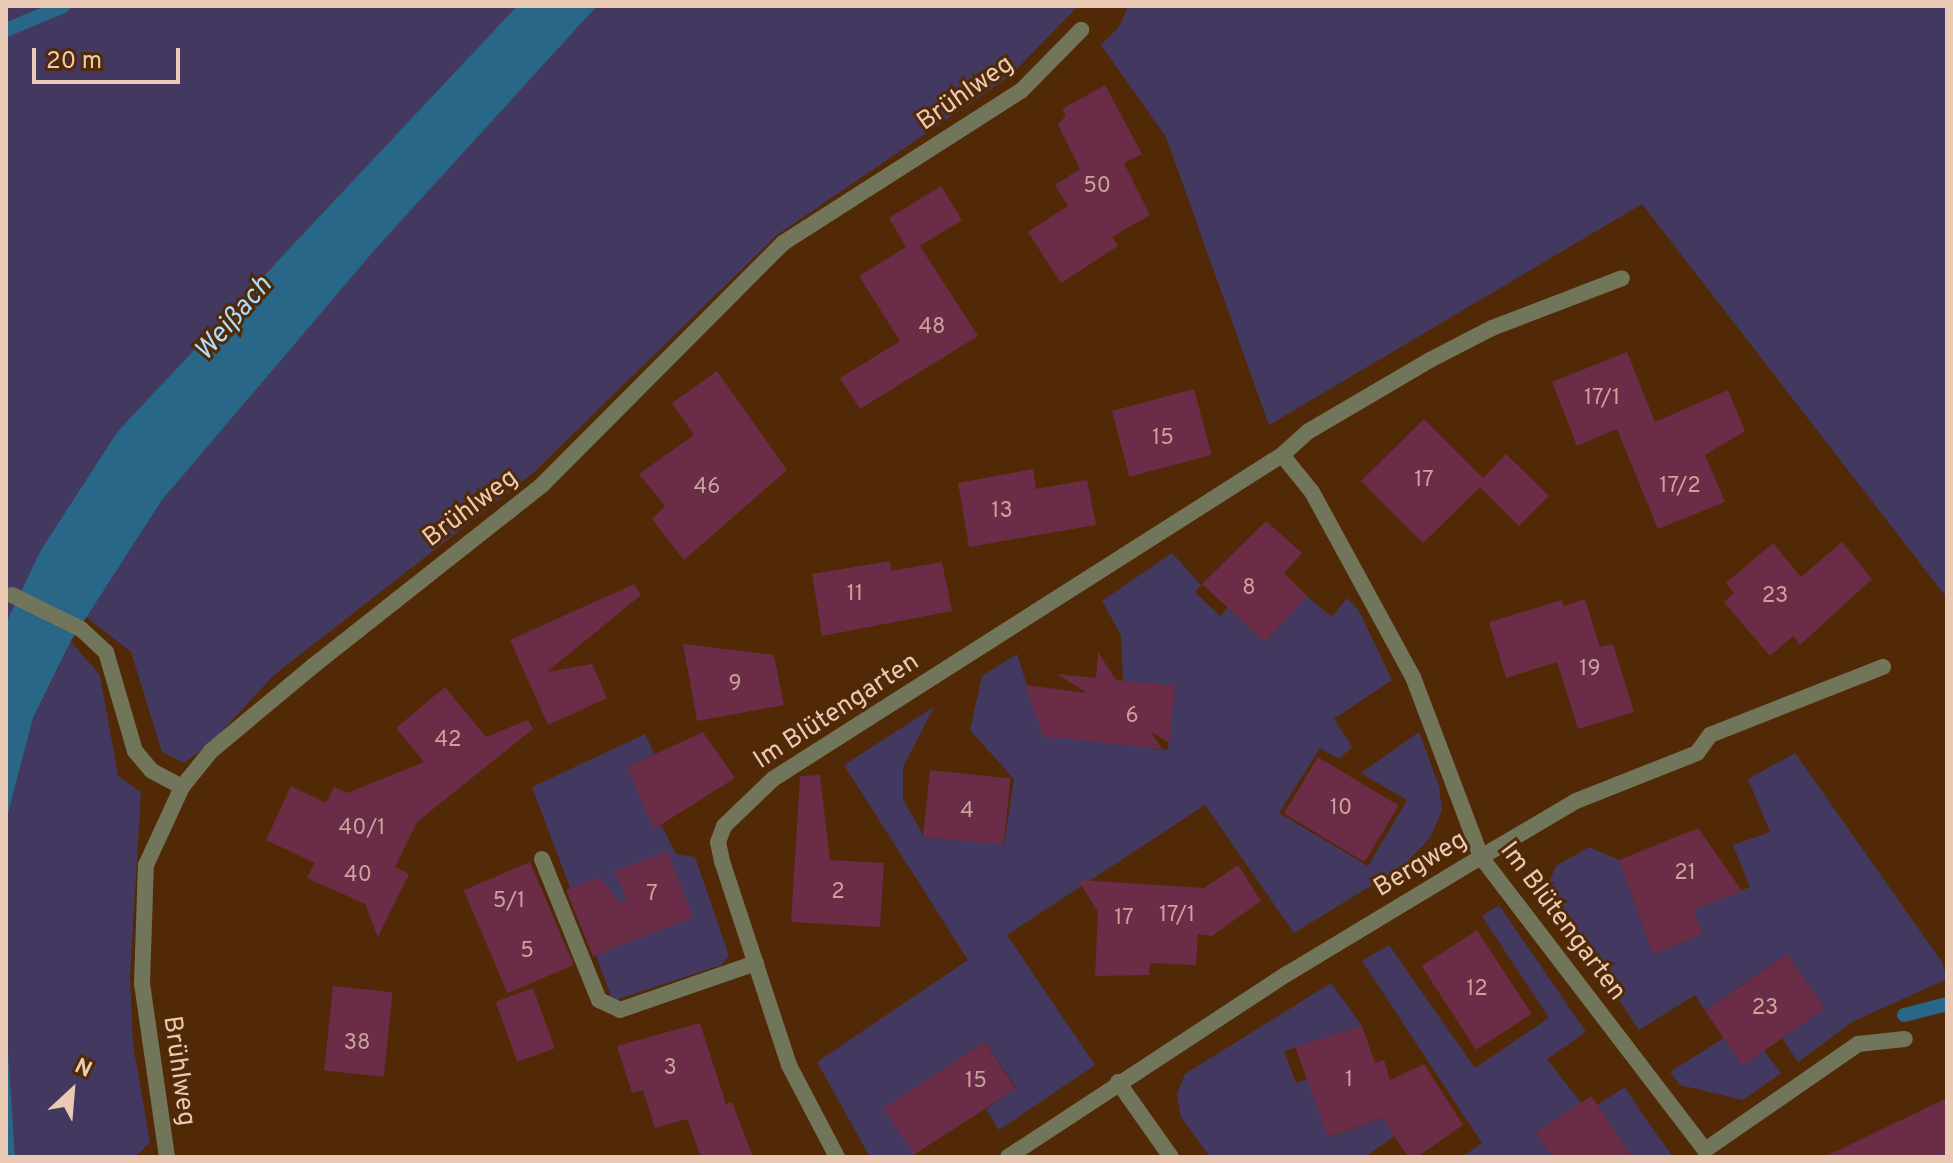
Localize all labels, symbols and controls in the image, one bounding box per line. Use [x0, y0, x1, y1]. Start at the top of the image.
scale bar [36, 32, 184, 82]
text: 20 m [46, 47, 102, 77]
street label: Brühlweg [912, 49, 1020, 139]
house number: 50 [1083, 174, 1111, 200]
water label: Weißach [188, 270, 280, 368]
house number: 48 [918, 315, 946, 341]
house number: 17/1 [1584, 386, 1620, 412]
house number: 15 [1152, 426, 1174, 452]
street label: Brühlweg [417, 463, 525, 555]
house number: 17 [1414, 468, 1434, 494]
house number: 17/2 [1659, 474, 1701, 500]
house number: 46 [694, 475, 720, 501]
house number: 13 [991, 499, 1013, 525]
house number: 8 [1242, 576, 1256, 602]
house number: 11 [847, 582, 863, 608]
house number: 23 [1762, 584, 1788, 610]
street label: Im Blütengarten [749, 647, 925, 777]
house number: 19 [1579, 657, 1601, 683]
house number: 9 [728, 672, 742, 698]
house number: 6 [1125, 704, 1139, 730]
house number: 42 [434, 728, 462, 754]
house number: 10 [1330, 796, 1352, 822]
house number: 4 [960, 799, 974, 825]
house number: 40/1 [339, 816, 385, 842]
street label: Bergweg [1369, 825, 1473, 905]
street label: Im Blütengarten [1492, 836, 1632, 1008]
house number: 21 [1674, 861, 1696, 887]
house number: 40 [344, 863, 372, 889]
house number: 2 [831, 880, 845, 906]
house number: 7 [646, 882, 658, 908]
house number: 5/1 [493, 889, 525, 915]
house number: 17/1 [1159, 903, 1195, 929]
house number: 17 [1114, 906, 1134, 932]
house number: 5 [520, 939, 534, 965]
house number: 12 [1466, 977, 1488, 1003]
house number: 23 [1752, 996, 1778, 1022]
street label: Brühlweg [155, 1014, 201, 1128]
house number: 38 [344, 1031, 370, 1057]
north arrow [32, 1051, 112, 1131]
text: N [70, 1053, 96, 1085]
house number: 3 [663, 1056, 677, 1082]
house number: 1 [1345, 1068, 1353, 1094]
house number: 15 [965, 1069, 987, 1095]

